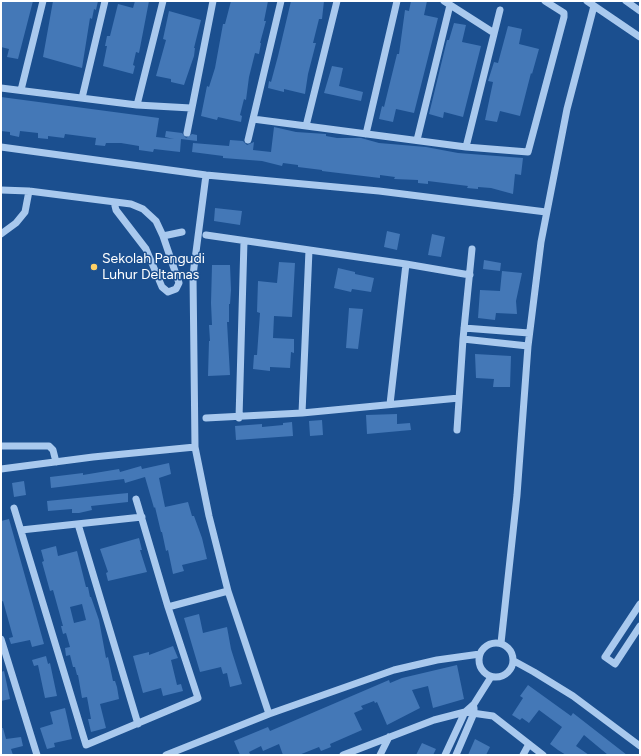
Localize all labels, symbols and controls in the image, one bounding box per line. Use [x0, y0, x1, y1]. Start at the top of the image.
place label: Sekolah Pangudi Luhur Deltamas [102, 251, 205, 284]
marker: Sekolah Pangudi Luhur Deltamas [89, 262, 99, 272]

